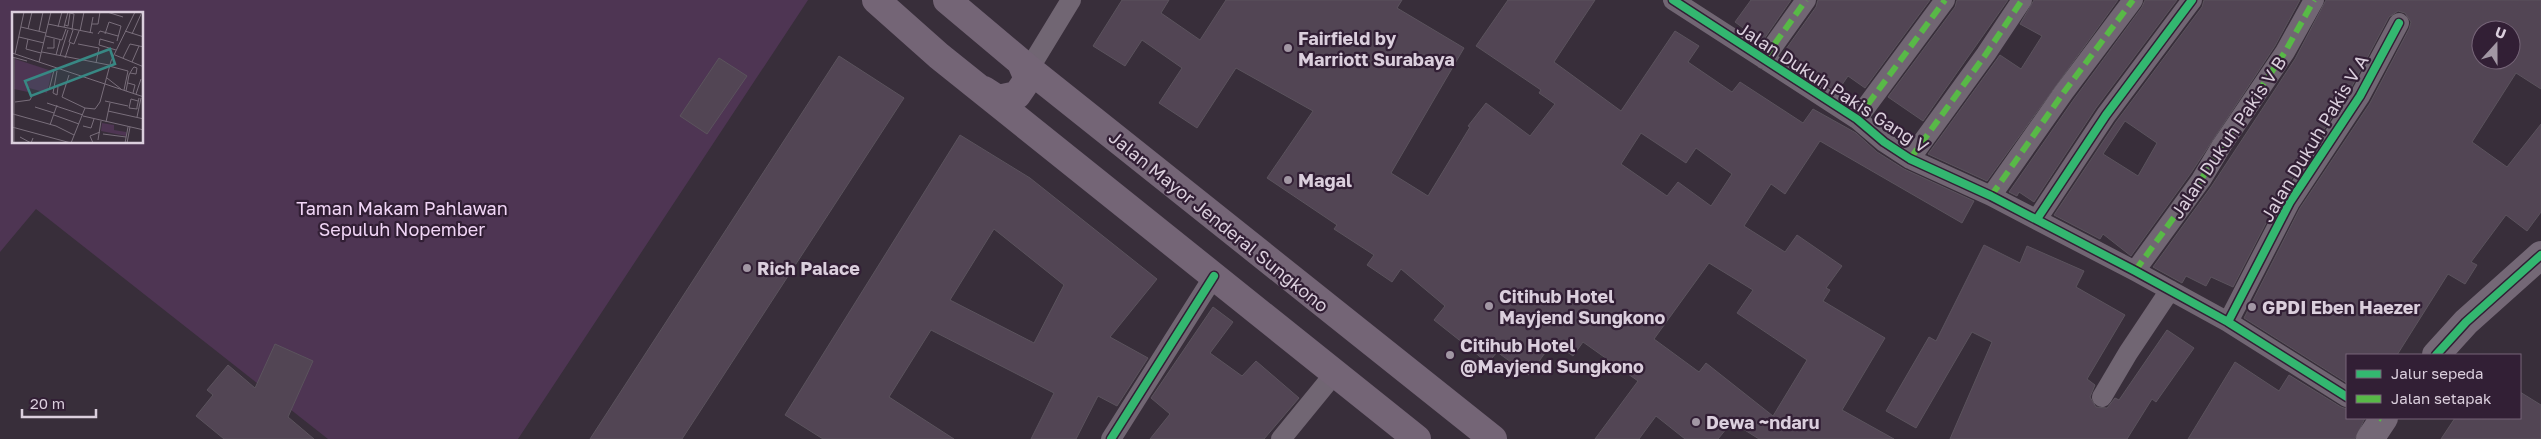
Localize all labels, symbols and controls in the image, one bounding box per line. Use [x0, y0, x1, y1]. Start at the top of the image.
inset map [12, 12, 144, 144]
street label: Jalan Dukuh Pakis Gang V [1733, 17, 1933, 157]
north arrow [2471, 20, 2521, 70]
text: U [2493, 23, 2509, 42]
place label: Fairfield by Marriott Surabaya [1298, 27, 1455, 70]
marker: Fairfield by Marriott Surabaya [1282, 42, 1294, 54]
street label: Jalan Dukuh Pakis V A [2255, 50, 2373, 226]
street label: Jalan Dukuh Pakis V B [2165, 52, 2291, 222]
street label: Jalan Mayor Jenderal Sungkono [1105, 126, 1333, 316]
place label: Magal [1298, 169, 1352, 191]
marker: Magal [1282, 174, 1294, 186]
park label: Taman Makam Pahlawan Sepuluh Nopember [296, 197, 508, 240]
place label: Rich Palace [757, 257, 860, 279]
marker: Rich Palace [741, 262, 753, 274]
place label: Citihub Hotel Mayjend Sungkono [1499, 285, 1665, 328]
place label: GPDI Eben Haezer [2262, 296, 2420, 318]
marker: Citihub Hotel Mayjend Sungkono [1483, 300, 1495, 312]
marker: GPDI Eben Haezer [2246, 301, 2258, 313]
place label: Citihub Hotel @Mayjend Sungkono [1460, 334, 1644, 377]
marker: Citihub Hotel @Mayjend Sungkono [1444, 349, 1456, 361]
legend [2346, 354, 2521, 419]
text: Jalur sepeda [2391, 364, 2484, 382]
scale bar [22, 386, 96, 418]
text: Jalan setapak [2391, 389, 2492, 407]
text: 20 m [30, 394, 65, 412]
place label: Dewa ~ndaru [1706, 411, 1819, 433]
marker: Dewa ~ndaru [1690, 416, 1702, 428]

